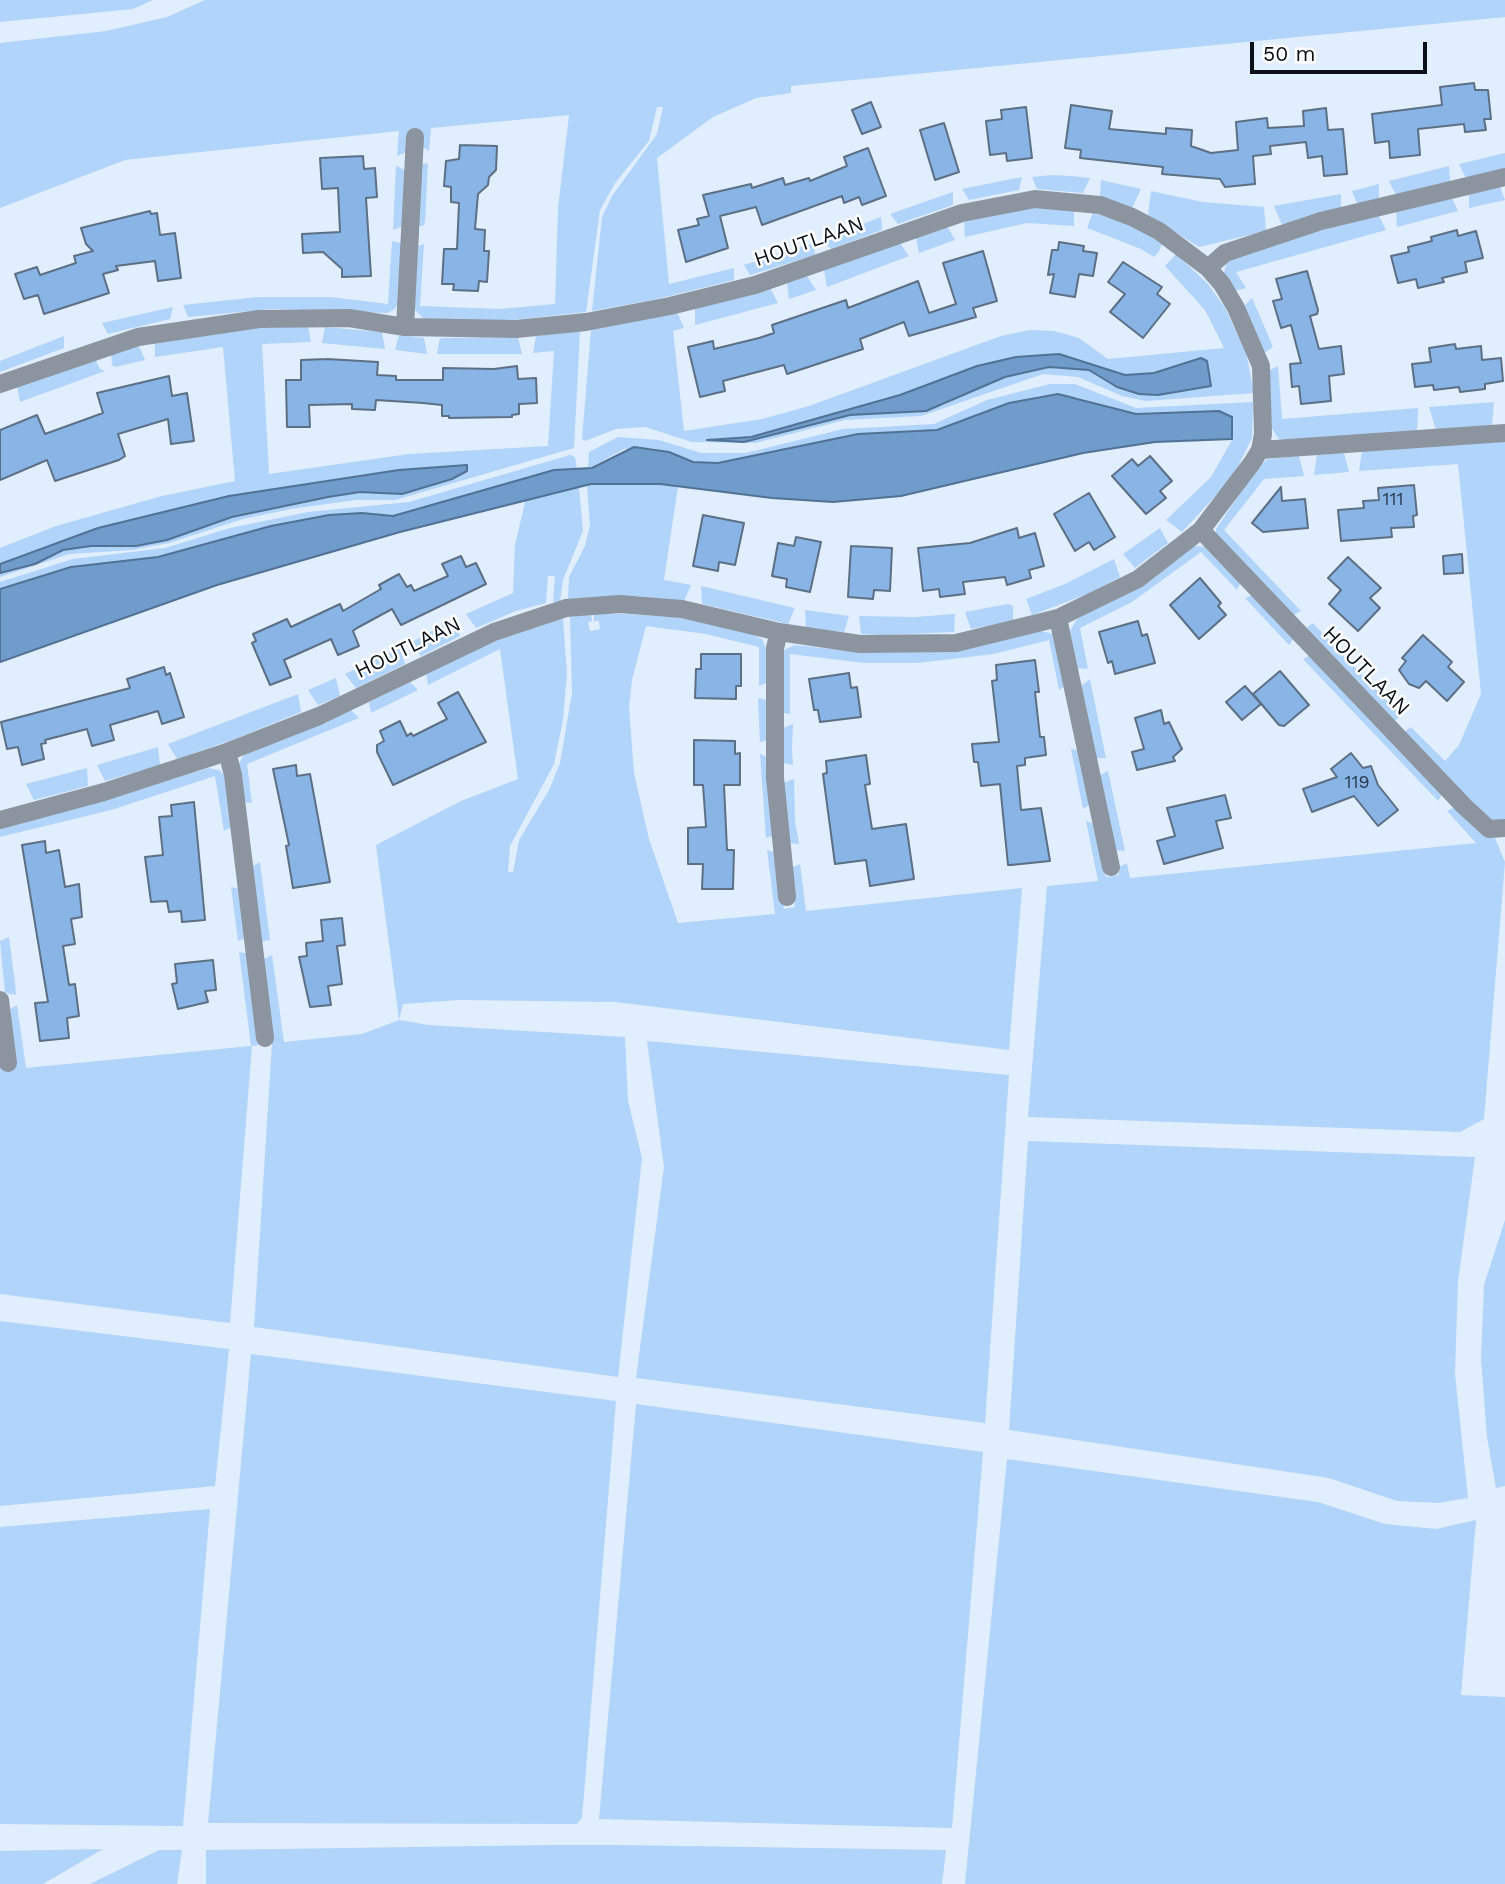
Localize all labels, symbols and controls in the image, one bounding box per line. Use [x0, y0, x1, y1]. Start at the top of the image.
scale bar [1253, 28, 1430, 72]
text: 50 m [1263, 41, 1315, 66]
street label: HOUTLAAN [751, 211, 867, 273]
house number: 111 [1382, 489, 1404, 511]
street label: HOUTLAAN [351, 612, 465, 684]
street label: HOUTLAAN [1317, 621, 1415, 721]
house number: 119 [1344, 772, 1370, 794]

